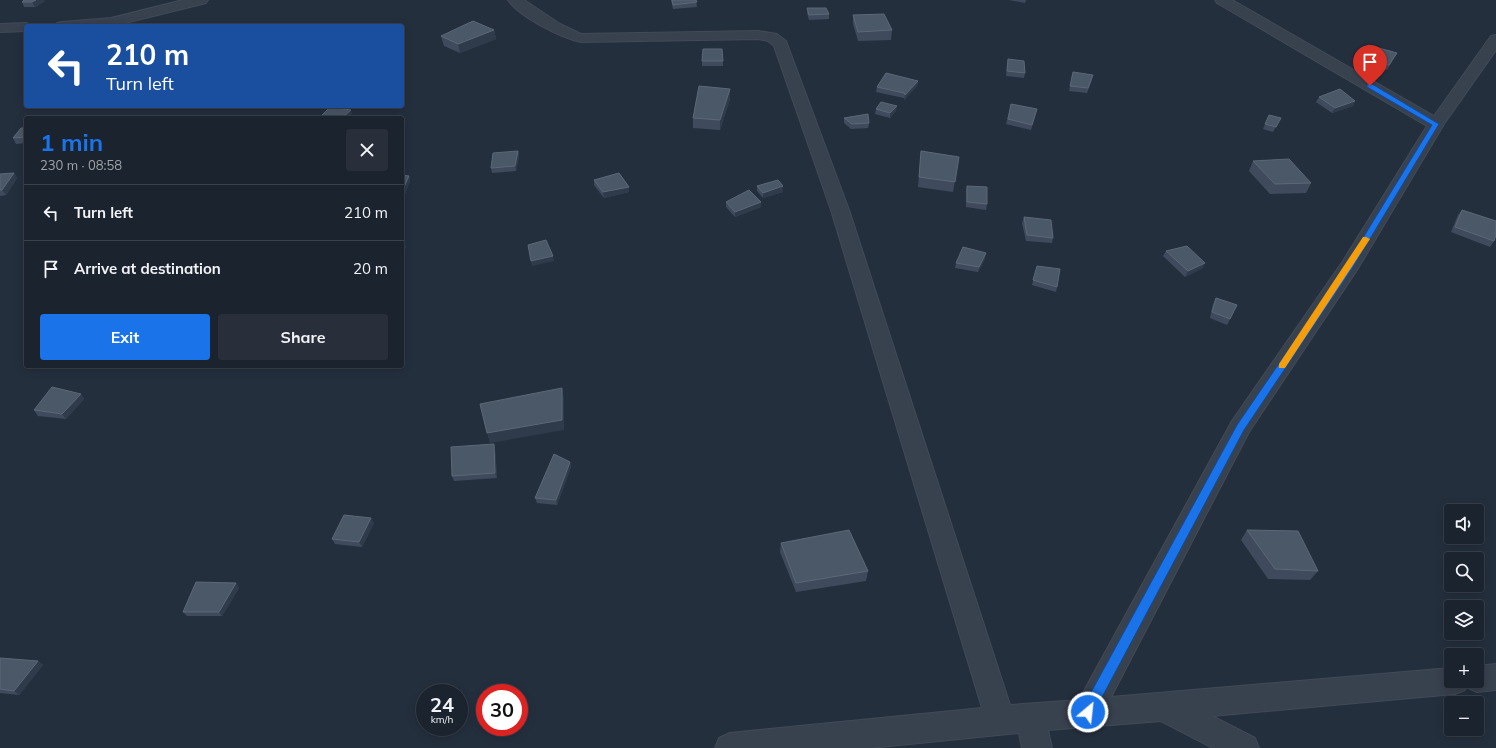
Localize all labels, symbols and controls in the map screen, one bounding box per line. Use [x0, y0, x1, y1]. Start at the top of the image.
text: 210 m [106, 37, 189, 72]
icon: left [40, 40, 92, 92]
pin [1353, 45, 1387, 86]
icon: arrive [1359, 51, 1381, 73]
text: Turn left [106, 72, 174, 95]
text: 1 min [40, 127, 103, 157]
button: close [346, 129, 388, 171]
text: 230 m · 08:58 [40, 157, 122, 173]
icon: left [40, 202, 62, 224]
text: Turn left [74, 203, 133, 222]
text: 210 m [344, 203, 388, 222]
icon: arrive [40, 258, 62, 280]
text: Arrive at destination [74, 259, 221, 278]
text: 20 m [353, 259, 388, 278]
button: Exit [40, 314, 210, 360]
button: Share [218, 314, 388, 360]
map controls [1444, 504, 1484, 736]
button: sound [1444, 504, 1484, 544]
button: search [1444, 552, 1484, 592]
button: layers [1444, 600, 1484, 640]
button: + [1444, 648, 1484, 688]
speed limit sign: 30 [476, 684, 528, 736]
position arrow [1067, 691, 1109, 733]
text: 24 [430, 692, 454, 717]
button: − [1444, 696, 1484, 736]
text: km/h [431, 713, 453, 726]

